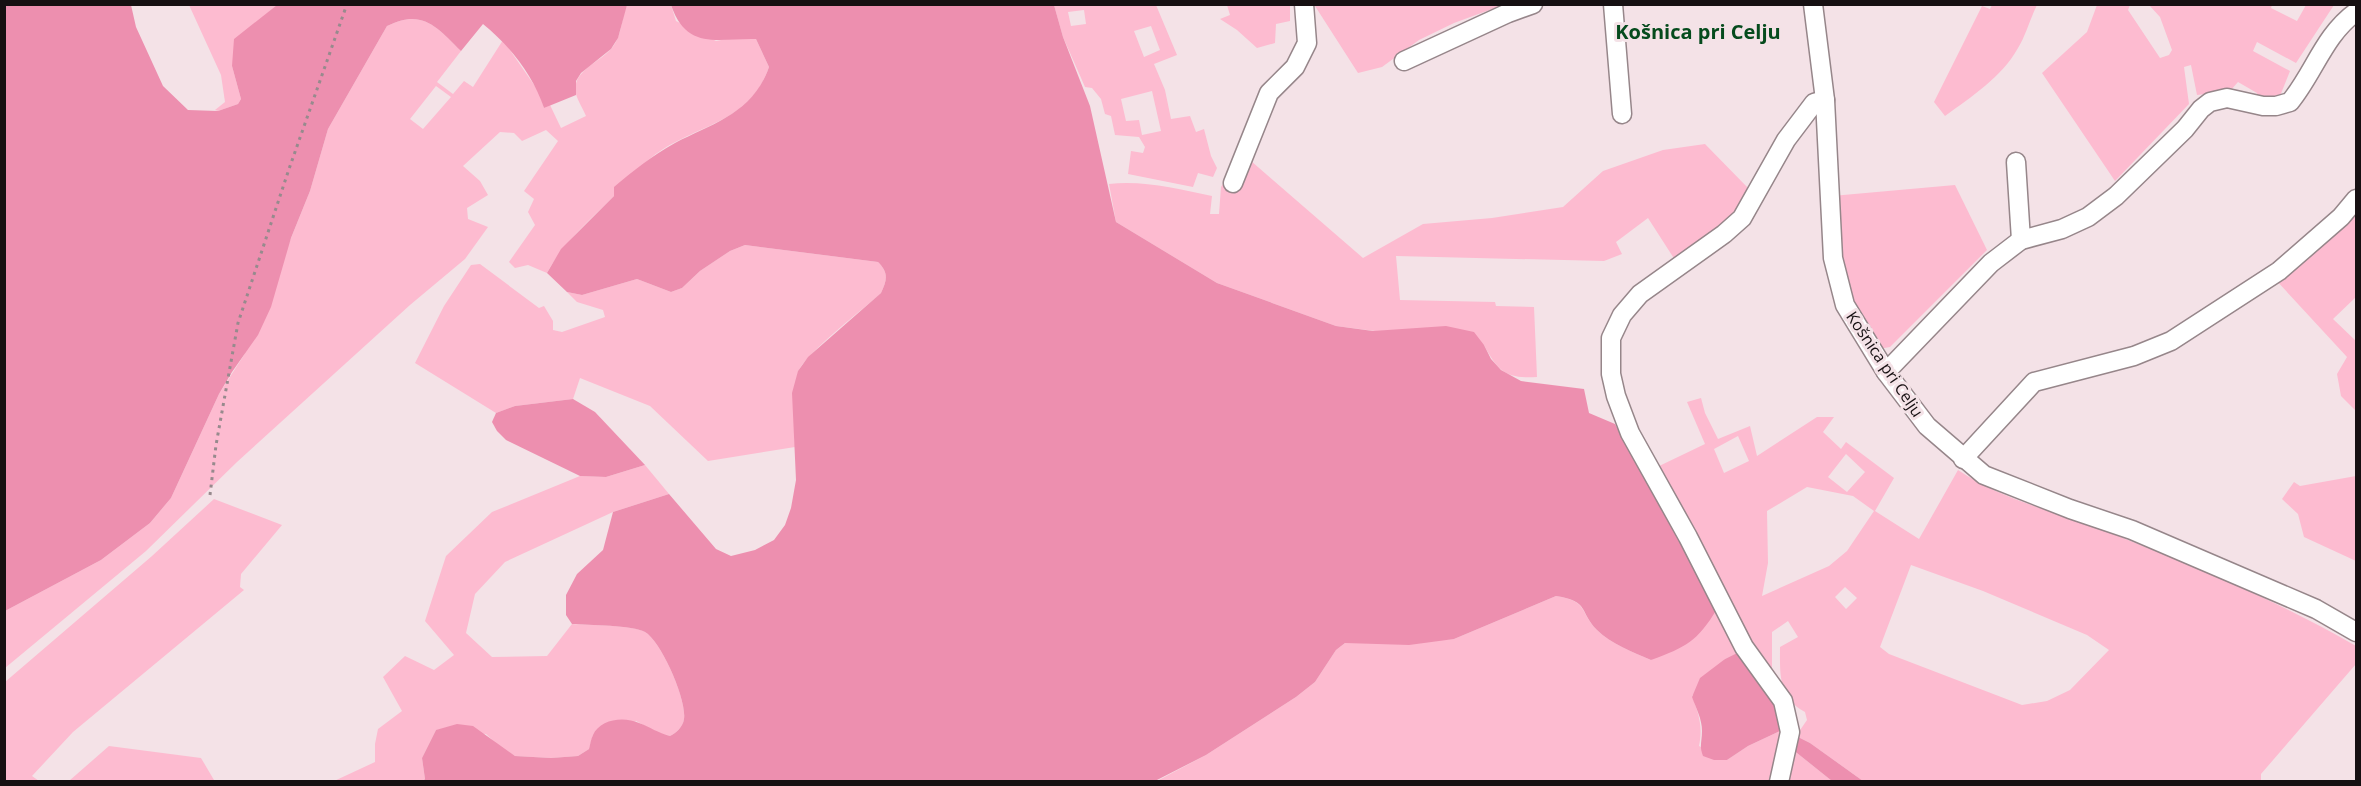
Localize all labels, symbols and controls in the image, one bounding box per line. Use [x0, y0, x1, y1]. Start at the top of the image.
district label: Košnica pri Celju [1615, 18, 1781, 45]
street label: Košnica pri Celju [1841, 307, 1929, 421]

